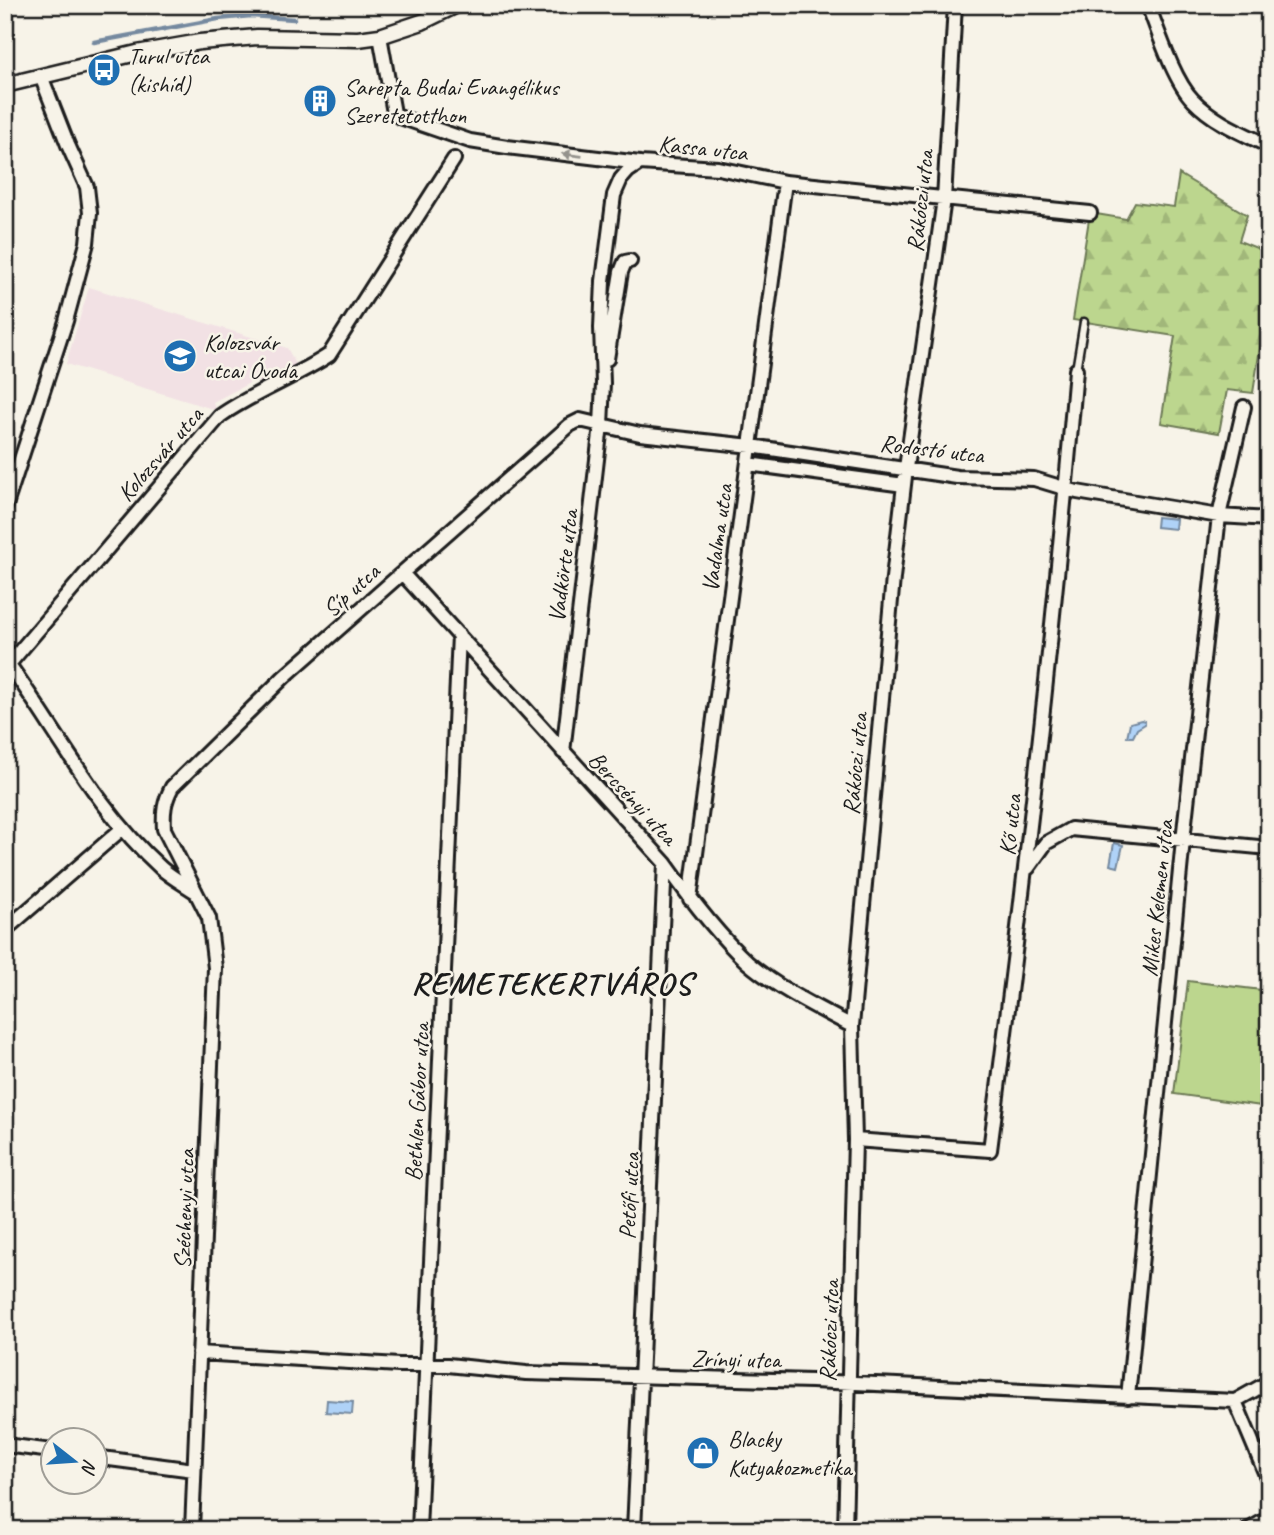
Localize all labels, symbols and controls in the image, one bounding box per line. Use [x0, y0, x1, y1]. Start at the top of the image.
place label: Turul utca (kishíd) [128, 41, 210, 99]
bus stop icon: Turul utca (kishíd) [85, 51, 123, 89]
place label: Sarepta Budai Evangélikus Szeretetotthon [344, 72, 560, 130]
building icon: Sarepta Budai Evangélikus Szeretetotthon [301, 82, 339, 120]
street label: Kassa utca [657, 128, 750, 168]
street label: Rákóczi utca [900, 146, 940, 253]
one-way arrow [561, 149, 583, 160]
place label: Kolozsvár utcai Óvoda [204, 327, 298, 385]
school or university icon: Kolozsvár utcai Óvoda [161, 337, 199, 375]
street label: Kolozsvár utca [111, 399, 210, 508]
street label: Rodostó utca [878, 428, 987, 470]
street label: Vadalma utca [695, 481, 740, 594]
street label: Vadkörte utca [541, 506, 585, 624]
street label: Síp utca [316, 556, 387, 623]
street label: Rákóczi utca [836, 710, 875, 816]
street label: Bercsényi utca [582, 745, 686, 853]
street label: Kő utca [992, 792, 1028, 857]
street label: Mikes Kelemen utca [1134, 817, 1180, 978]
district label: REMETEKERTVÁROS [411, 963, 698, 1004]
street label: Bethlen Gábor utca [398, 1020, 436, 1182]
street label: Széchenyi utca [167, 1147, 201, 1270]
street label: Petőfi utca [612, 1151, 646, 1240]
street label: Rákóczi utca [812, 1277, 846, 1383]
street label: Zrínyi utca [691, 1343, 783, 1375]
place label: Blacky Kutyakozmetika [728, 1424, 854, 1482]
north arrow [38, 1426, 108, 1496]
shop icon: Blacky Kutyakozmetika [684, 1434, 722, 1472]
text: N [75, 1457, 102, 1478]

